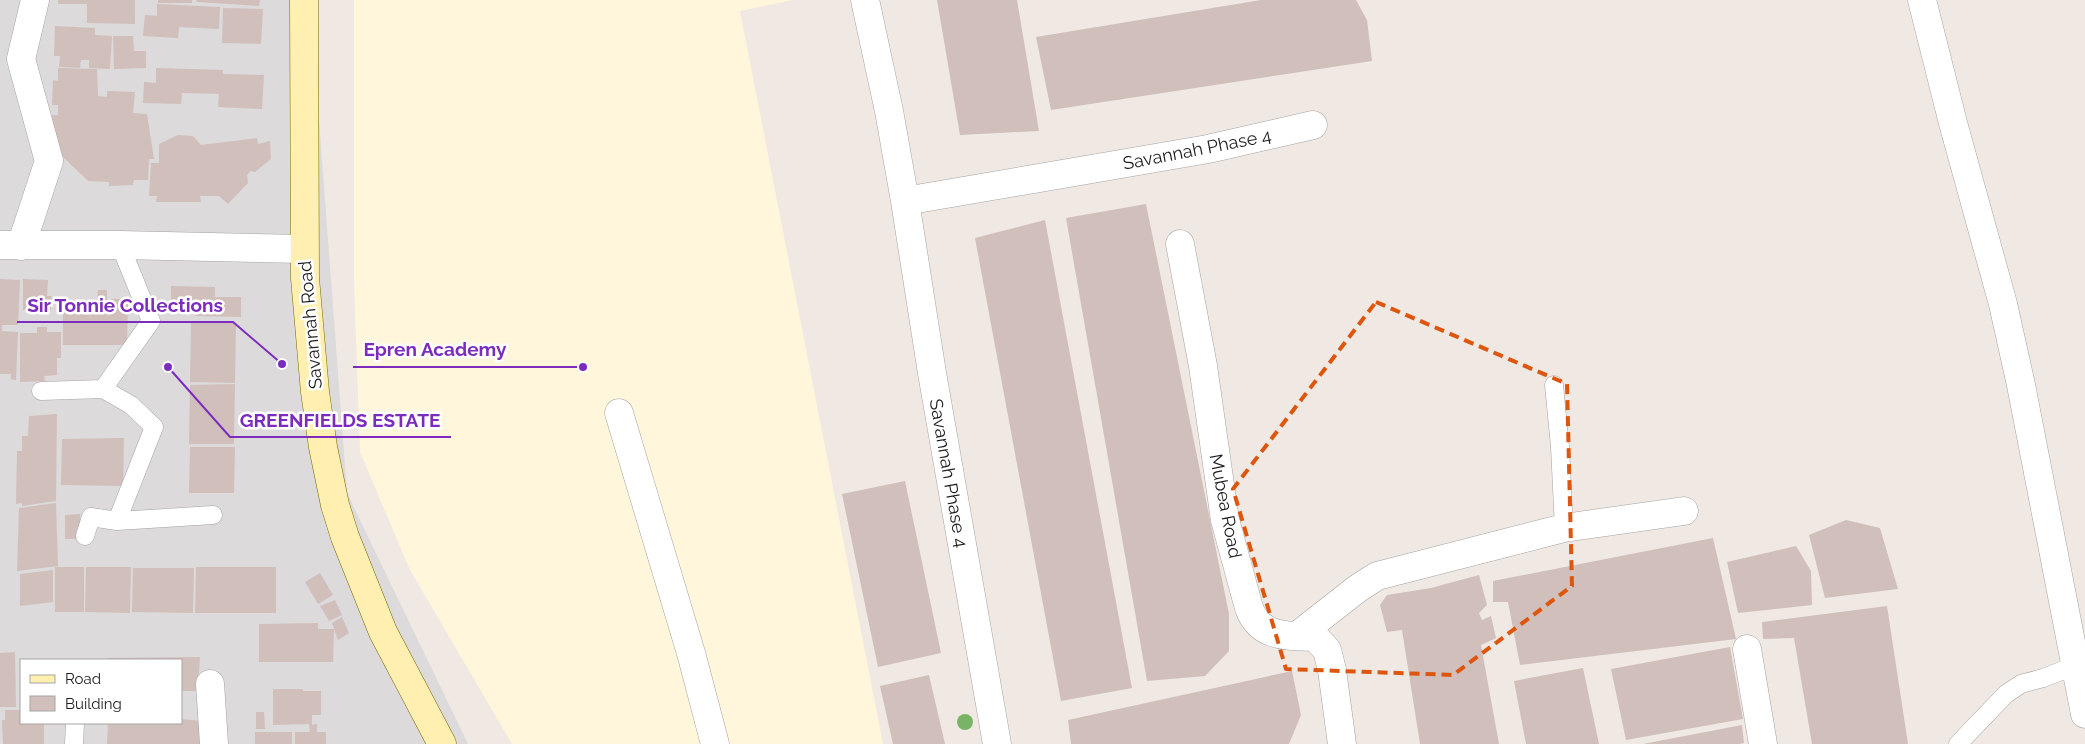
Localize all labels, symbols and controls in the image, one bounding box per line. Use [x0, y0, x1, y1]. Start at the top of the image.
street label: Savannah Phase 4 [1121, 124, 1273, 174]
street label: Savannah Road [294, 260, 326, 390]
callout: Sir Tonnie Collections [17, 288, 233, 322]
text: Sir Tonnie Collections [27, 294, 223, 316]
callout: Epren Academy [353, 333, 517, 367]
text: Epren Academy [363, 338, 507, 360]
street label: Savannah Phase 4 [926, 397, 972, 549]
callout: GREENFIELDS ESTATE [230, 403, 451, 437]
text: GREENFIELDS ESTATE [240, 409, 440, 431]
street label: Mubea Road [1206, 452, 1246, 560]
legend [20, 659, 182, 724]
text: Road [65, 670, 101, 688]
text: Building [65, 695, 122, 713]

